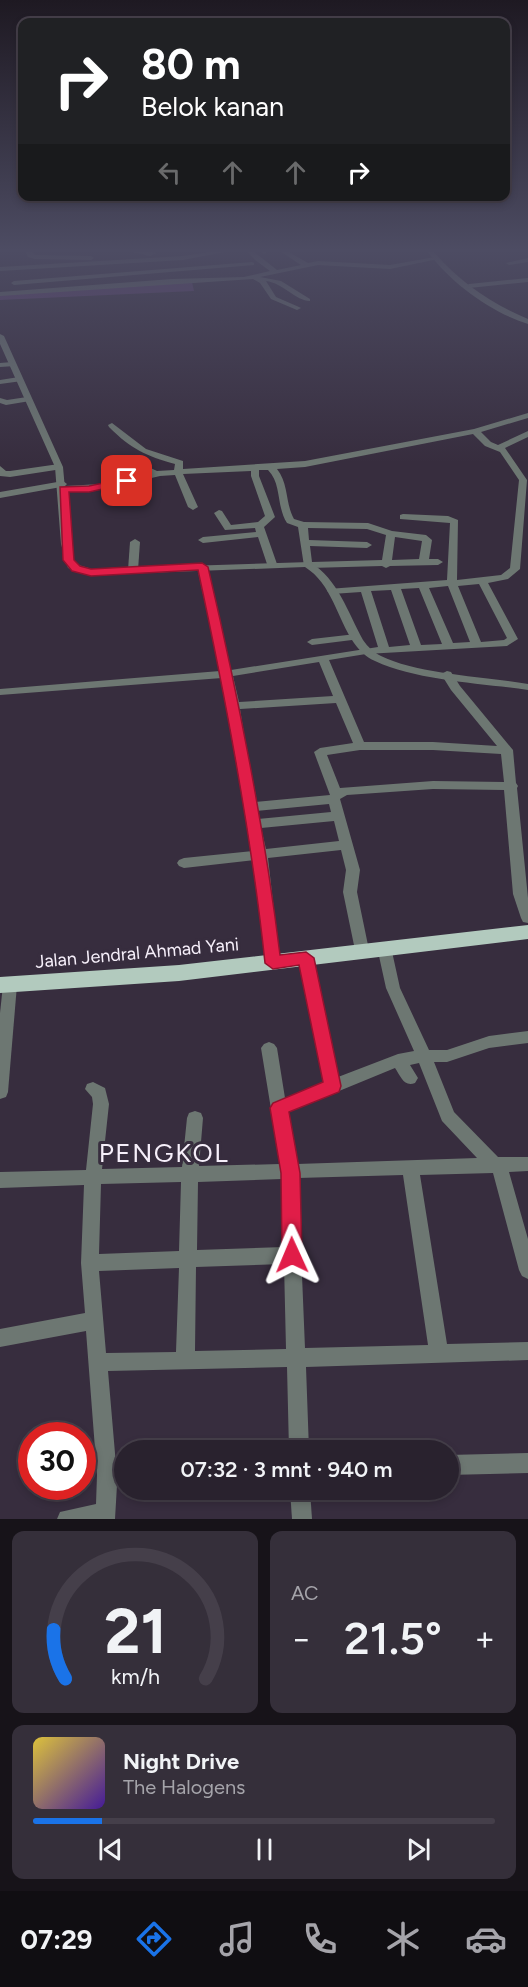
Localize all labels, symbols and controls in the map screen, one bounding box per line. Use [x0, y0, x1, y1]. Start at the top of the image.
text: 80 m [141, 39, 241, 90]
icon: right [42, 42, 120, 120]
text: Belok kanan [141, 90, 284, 123]
icon: left [153, 156, 186, 189]
icon: ahead [216, 156, 249, 189]
icon: ahead [279, 156, 312, 189]
icon: right [342, 156, 375, 189]
pin [101, 455, 152, 506]
icon: arrive [110, 464, 143, 497]
street label: Jalan Jendral Ahmad Yani [34, 933, 240, 973]
district label: PENGKOL [99, 1137, 229, 1169]
position arrow [260, 1223, 324, 1287]
speed limit sign: 30 [18, 1422, 96, 1500]
text: 07:32 · 3 mnt · 940 m [180, 1456, 393, 1483]
text: AC [291, 1581, 319, 1605]
text: 21 [104, 1594, 166, 1669]
text: 21.5° [344, 1611, 442, 1665]
text: − [291, 1619, 312, 1658]
text: + [474, 1619, 495, 1658]
text: km/h [111, 1664, 159, 1689]
text: Night Drive [123, 1748, 239, 1775]
text: The Halogens [123, 1775, 245, 1799]
icon: previous [94, 1833, 127, 1866]
icon: pause [248, 1833, 281, 1866]
icon: next [402, 1833, 435, 1866]
icon: directions [133, 1918, 175, 1960]
icon: music [216, 1918, 258, 1960]
icon: phone [299, 1918, 341, 1960]
icon: climate [382, 1918, 424, 1960]
icon: car [465, 1918, 507, 1960]
text: 07:29 [21, 1923, 92, 1956]

